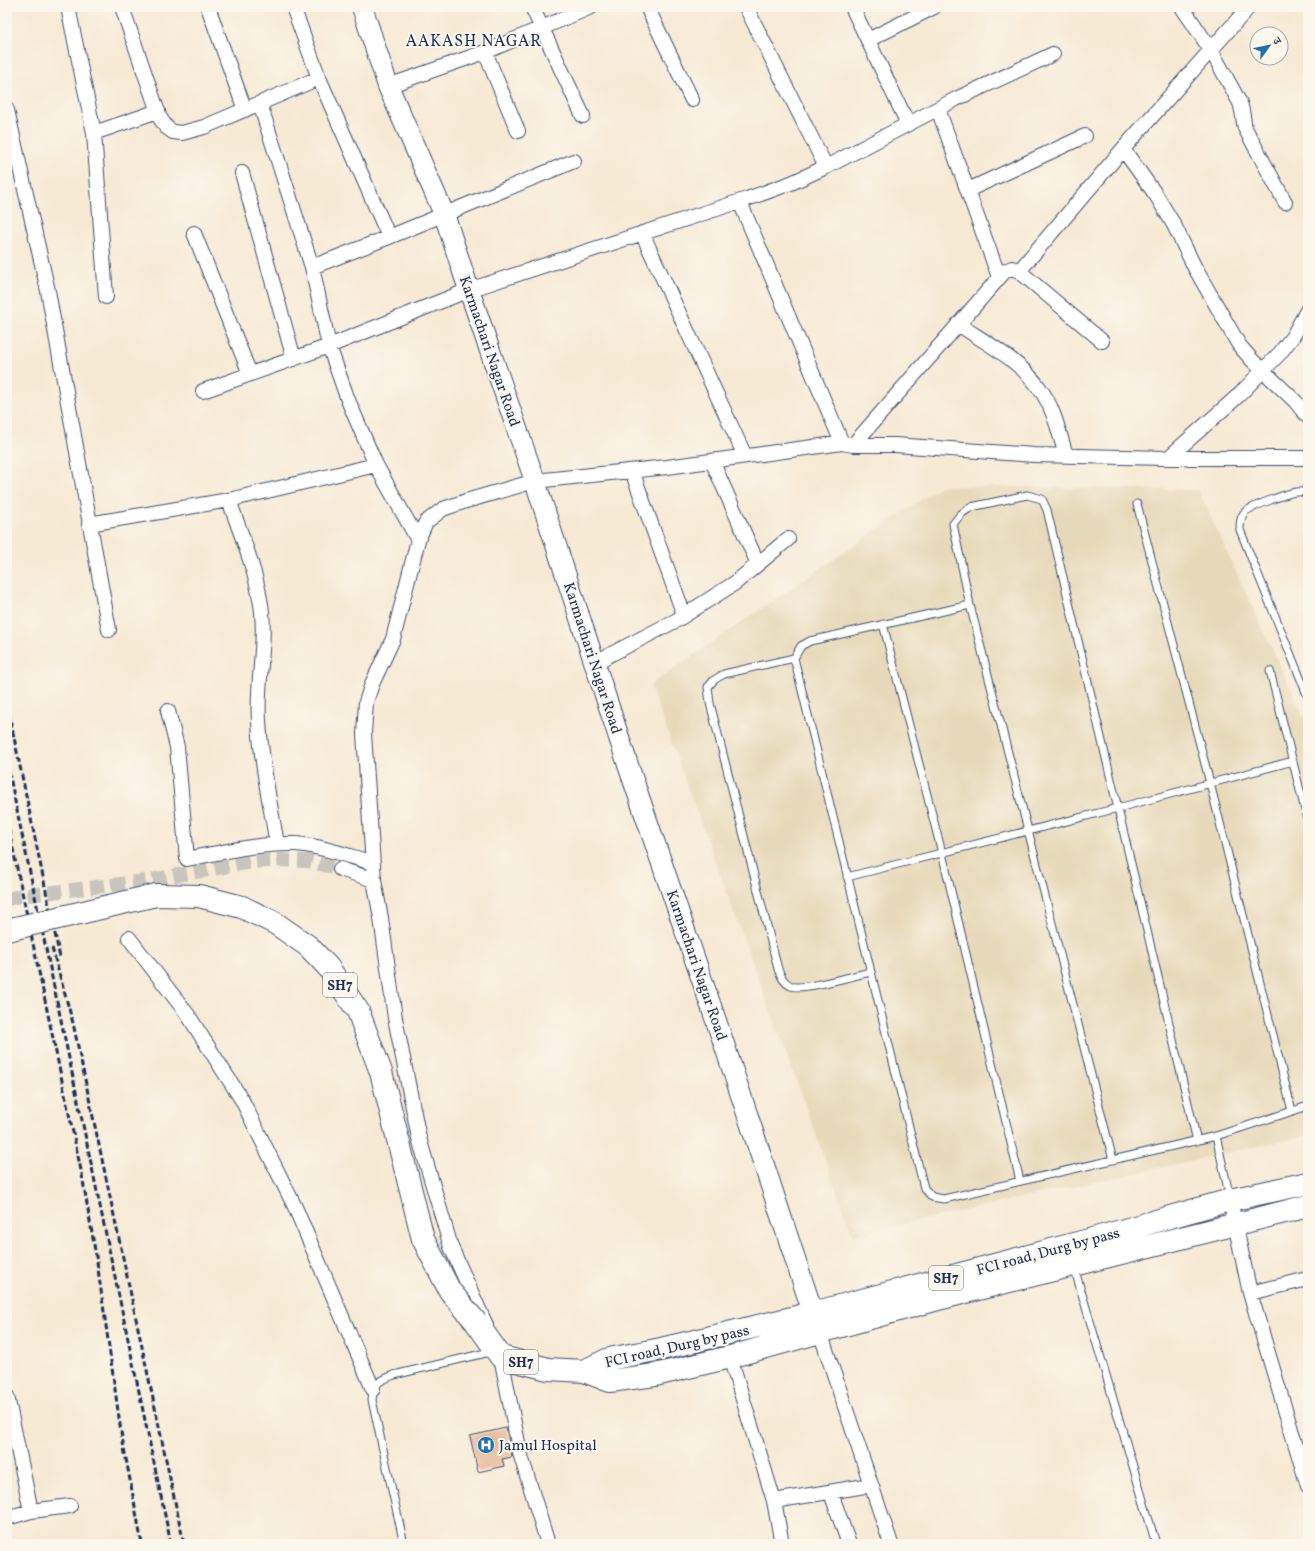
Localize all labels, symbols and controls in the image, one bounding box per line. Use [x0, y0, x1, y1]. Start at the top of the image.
north arrow [1249, 26, 1289, 66]
district label: AAKASH NAGAR [406, 31, 542, 53]
text: उ [1268, 34, 1285, 49]
street label: Karmachari Nagar Road [453, 273, 524, 430]
street label: Karmachari Nagar Road [557, 580, 626, 737]
street label: Karmachari Nagar Road [660, 887, 731, 1044]
road number: SH7 [323, 973, 357, 997]
street label: FCI road, Durg by pass [974, 1223, 1122, 1282]
road number: SH7 [929, 1266, 963, 1290]
street label: FCI road, Durg by pass [603, 1321, 752, 1374]
road number: SH7 [504, 1350, 538, 1374]
hospital icon: Jamul Hospital [476, 1435, 496, 1455]
place label: Jamul Hospital [499, 1436, 597, 1457]

